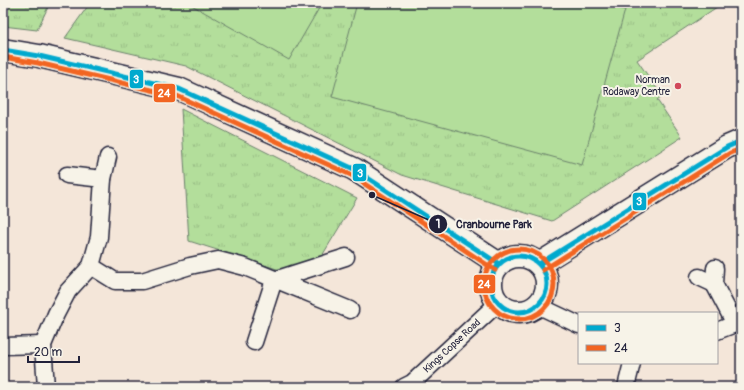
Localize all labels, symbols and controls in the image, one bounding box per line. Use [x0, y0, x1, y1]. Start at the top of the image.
line badge: 3 [129, 69, 144, 89]
text: 3 [133, 73, 139, 86]
place label: Norman Rodaway Centre [603, 74, 670, 98]
marker: Norman Rodaway Centre [673, 81, 683, 91]
line badge: 24 [153, 83, 176, 103]
text: 24 [158, 87, 171, 100]
line badge: 3 [352, 163, 367, 182]
text: 3 [357, 167, 363, 180]
line badge: 3 [632, 192, 647, 211]
text: 3 [636, 195, 642, 208]
callout: Cranbourne Park [428, 213, 540, 236]
text: 1 [436, 217, 440, 232]
text: Cranbourne Park [456, 218, 532, 231]
line badge: 24 [473, 274, 496, 294]
text: 24 [478, 278, 491, 291]
legend [578, 312, 718, 364]
street label: Kings Copse Road [421, 316, 483, 376]
text: 3 [614, 321, 621, 336]
scale bar [28, 338, 79, 364]
text: 24 [614, 341, 628, 356]
text: 20 m [34, 345, 63, 360]

